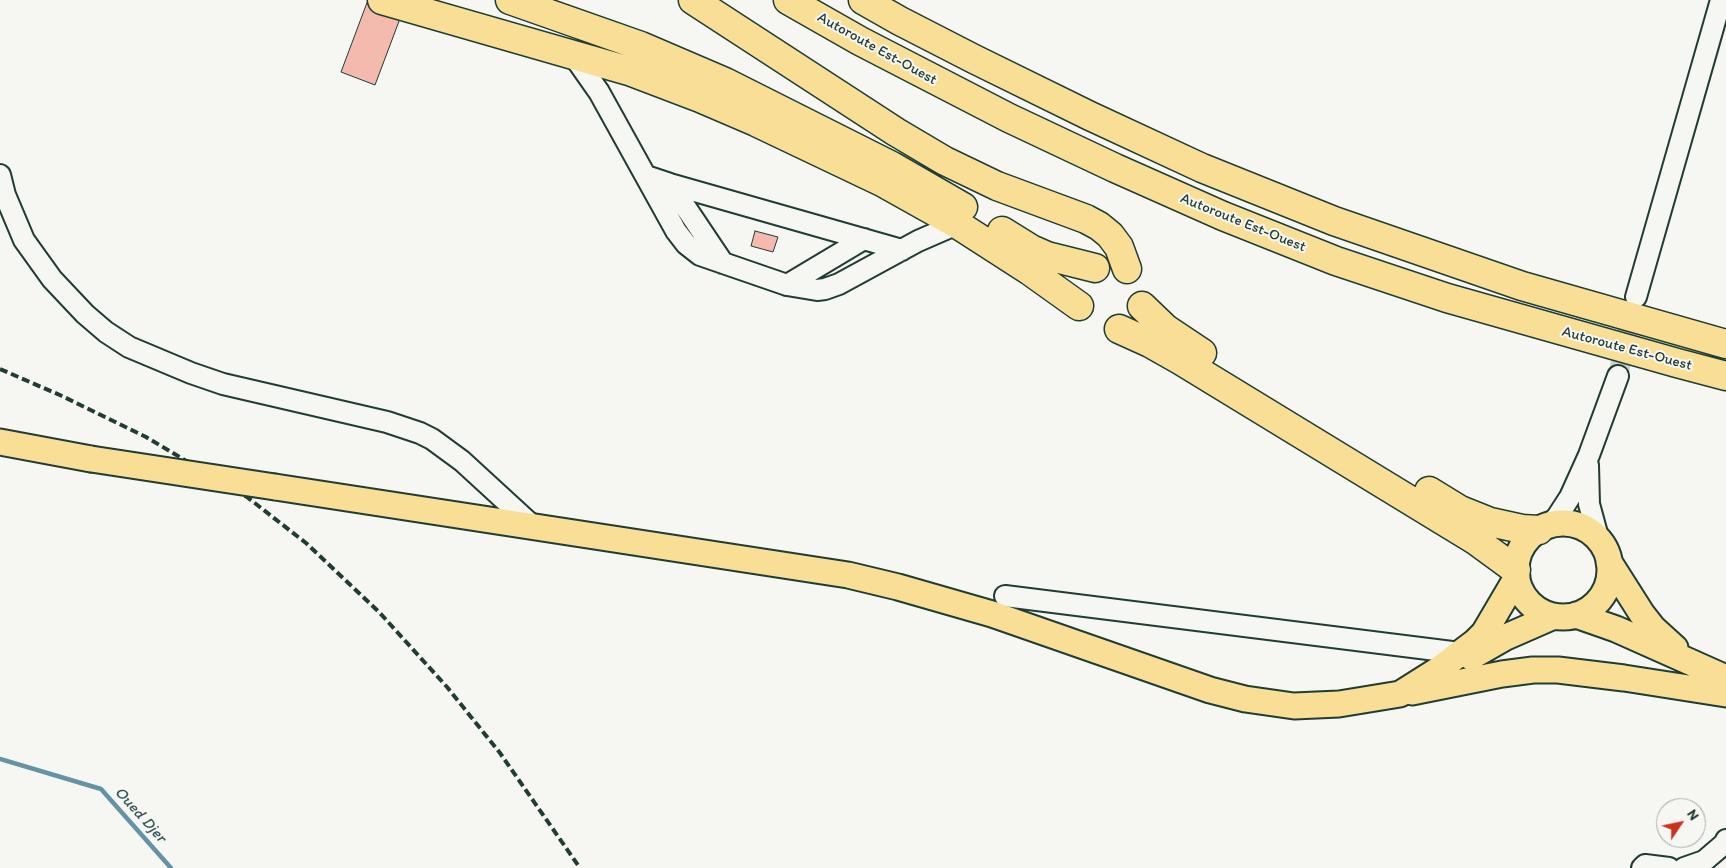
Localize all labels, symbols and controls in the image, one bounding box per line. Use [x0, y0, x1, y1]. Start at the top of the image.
street label: Autoroute Est-Ouest [814, 9, 940, 89]
street label: Autoroute Est-Ouest [1178, 190, 1308, 256]
street label: Autoroute Est-Ouest [1560, 323, 1694, 375]
water label: Oued Djer [110, 783, 170, 847]
north arrow [1656, 798, 1706, 848]
text: N [1683, 806, 1703, 824]

